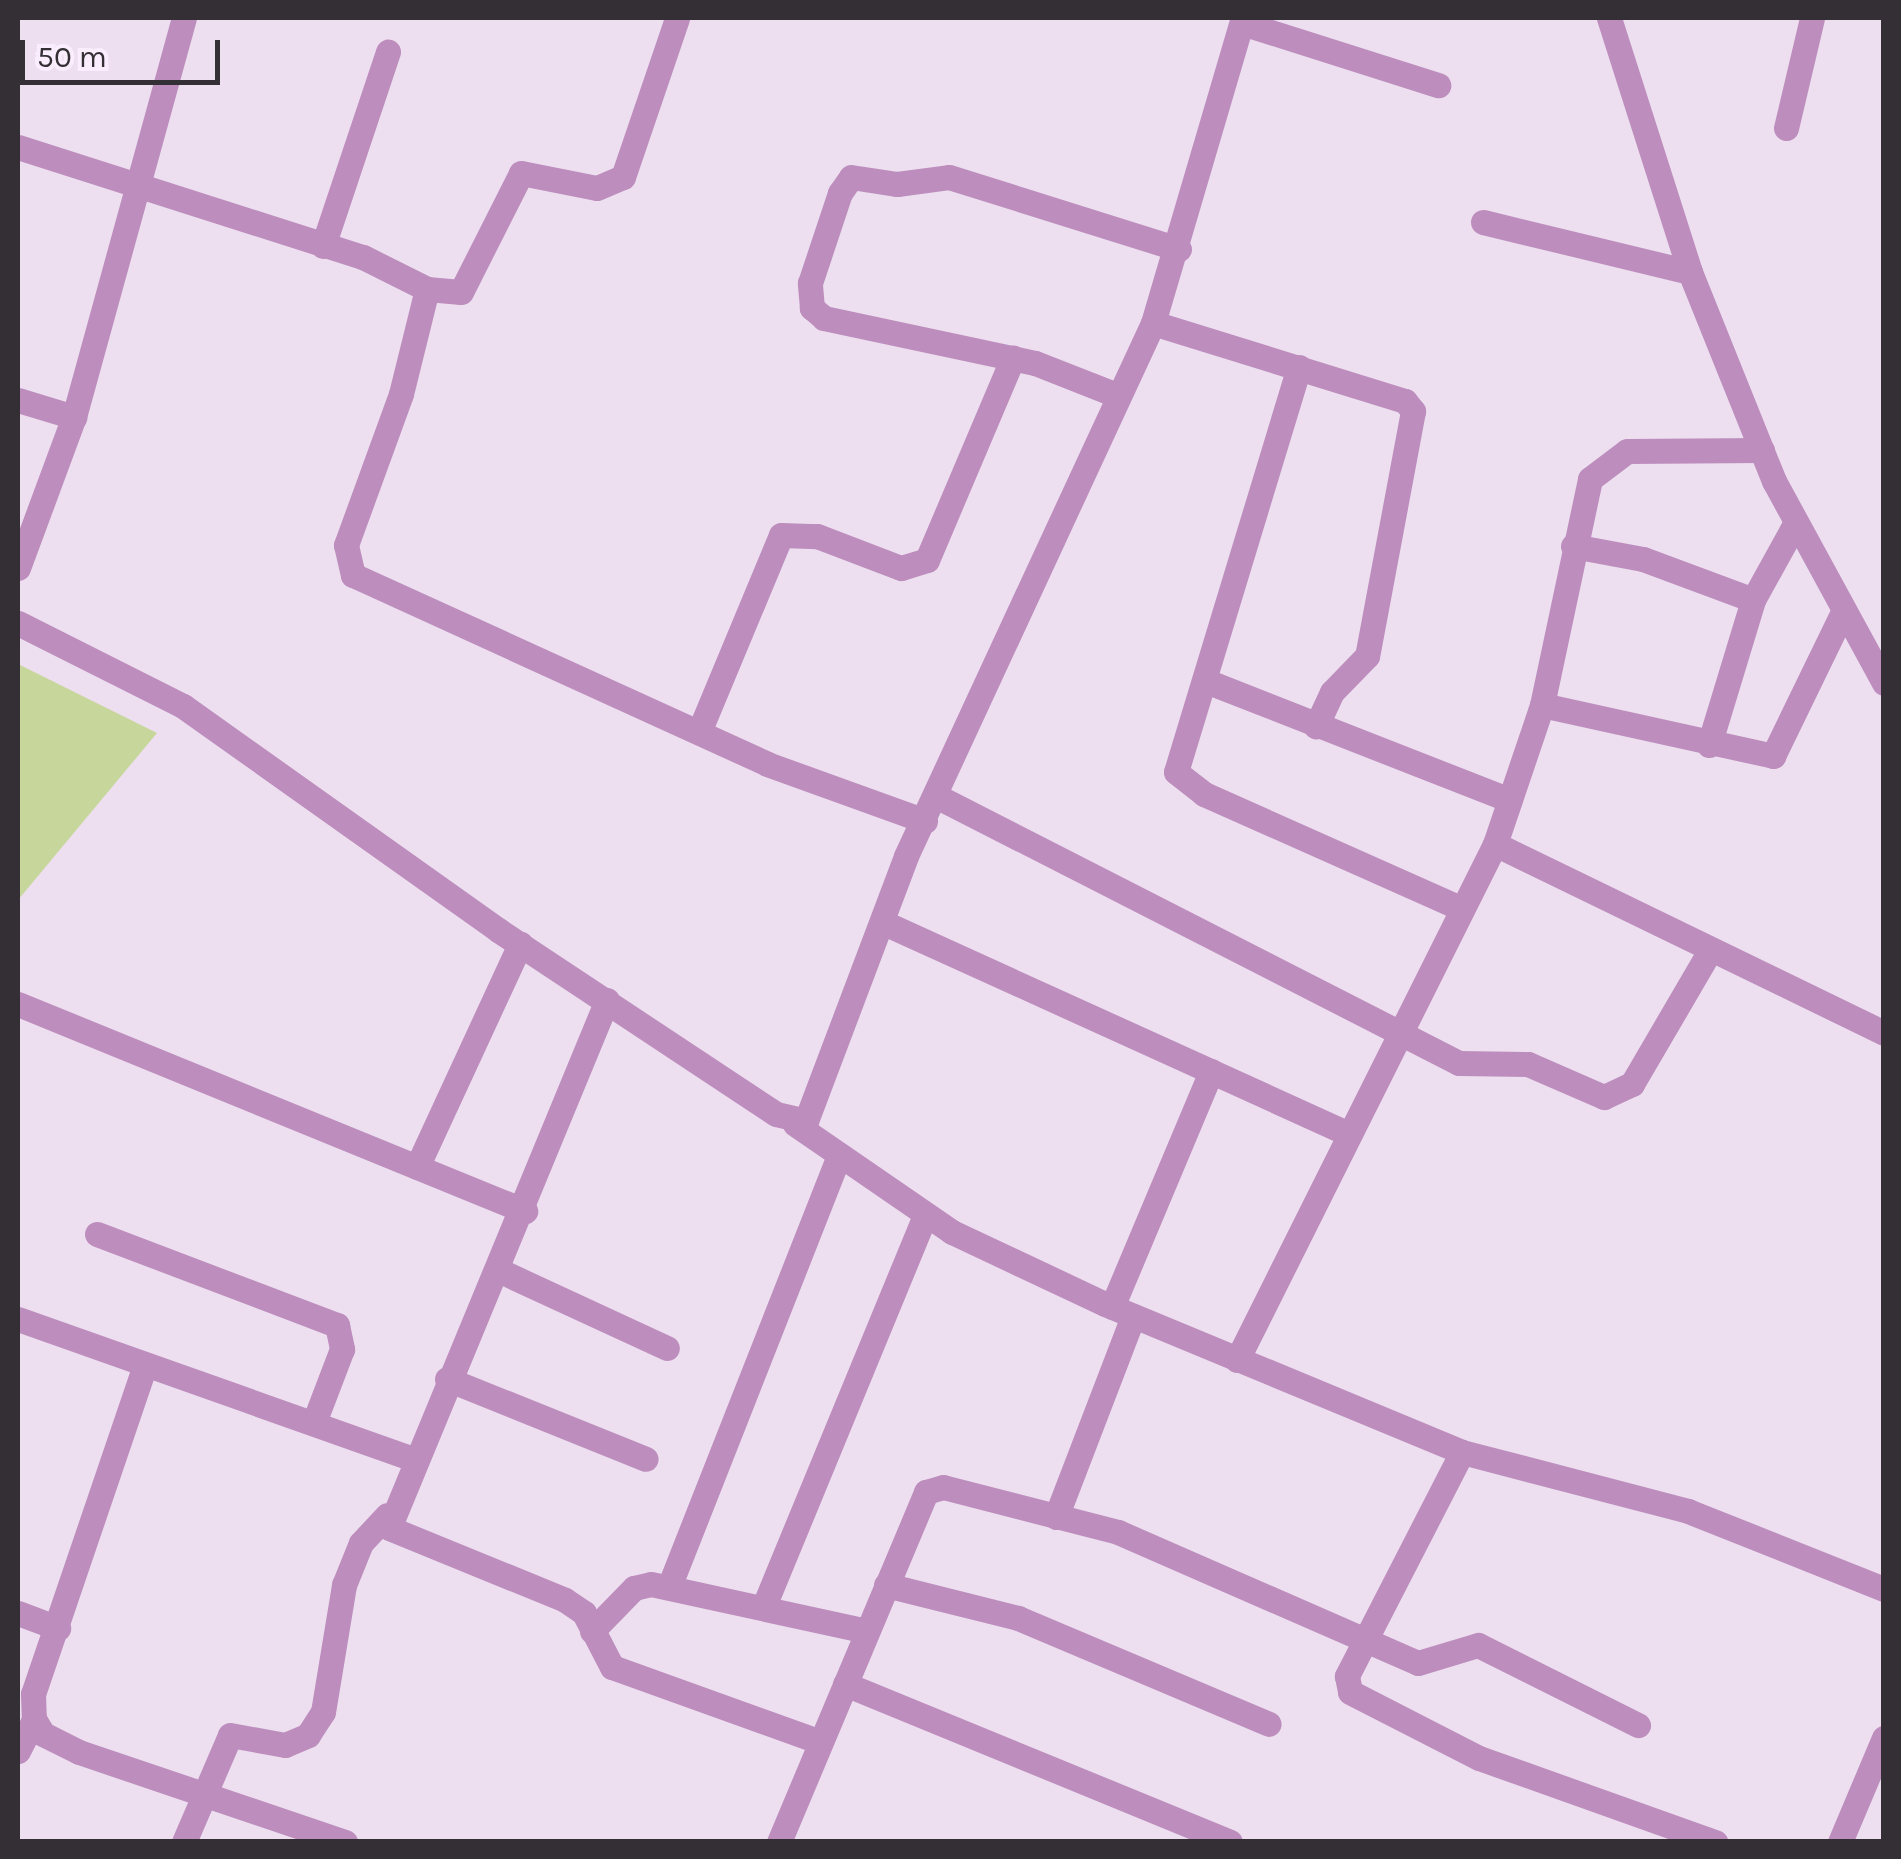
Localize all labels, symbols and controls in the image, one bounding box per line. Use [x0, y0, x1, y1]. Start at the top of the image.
scale bar [25, 20, 225, 82]
text: 50 m [37, 39, 107, 75]

